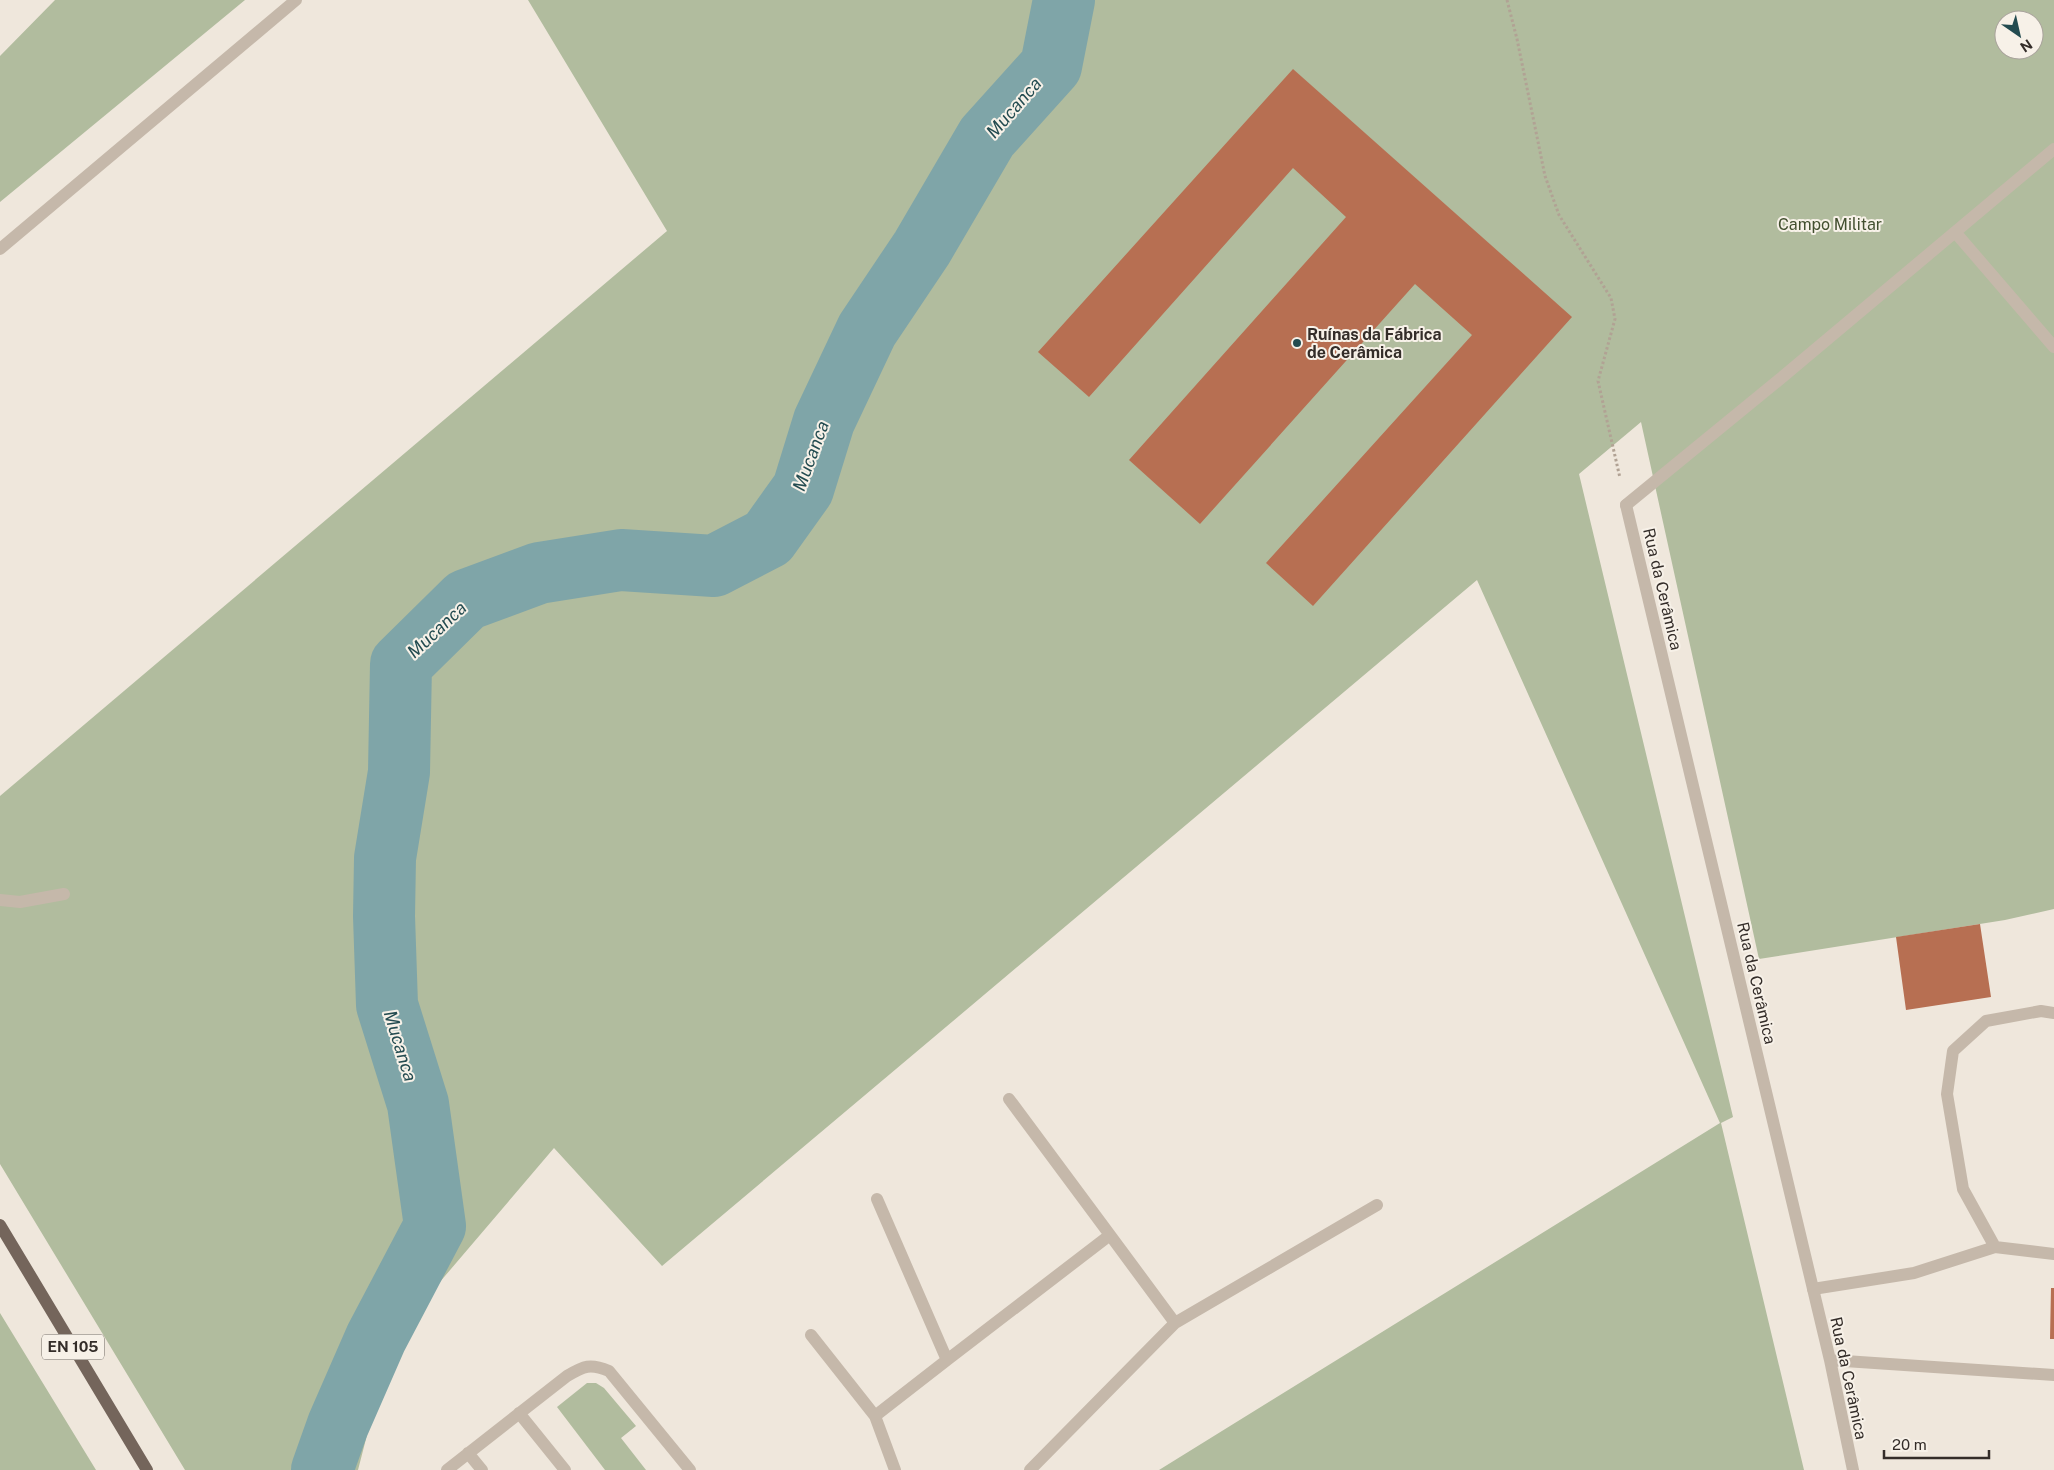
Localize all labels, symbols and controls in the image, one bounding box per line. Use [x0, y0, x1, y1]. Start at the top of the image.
north arrow [1994, 10, 2044, 60]
text: N [2017, 36, 2035, 55]
water label: Mucanca [982, 73, 1046, 142]
park label: Campo Militar [1778, 215, 1882, 234]
place label: Ruínas da Fábrica de Cerâmica [1307, 325, 1442, 362]
marker: Ruínas da Fábrica de Cerâmica [1291, 337, 1303, 349]
water label: Mucanca [788, 418, 833, 494]
street label: Rua da Cerâmica [1639, 526, 1686, 652]
water label: Mucanca [403, 597, 471, 662]
street label: Rua da Cerâmica [1733, 920, 1780, 1046]
water label: Mucanca [380, 1008, 421, 1084]
street label: Rua da Cerâmica [1826, 1315, 1871, 1441]
road number: EN 105 [42, 1334, 104, 1360]
scale bar [1884, 1428, 1989, 1460]
text: 20 m [1892, 1436, 1927, 1453]

